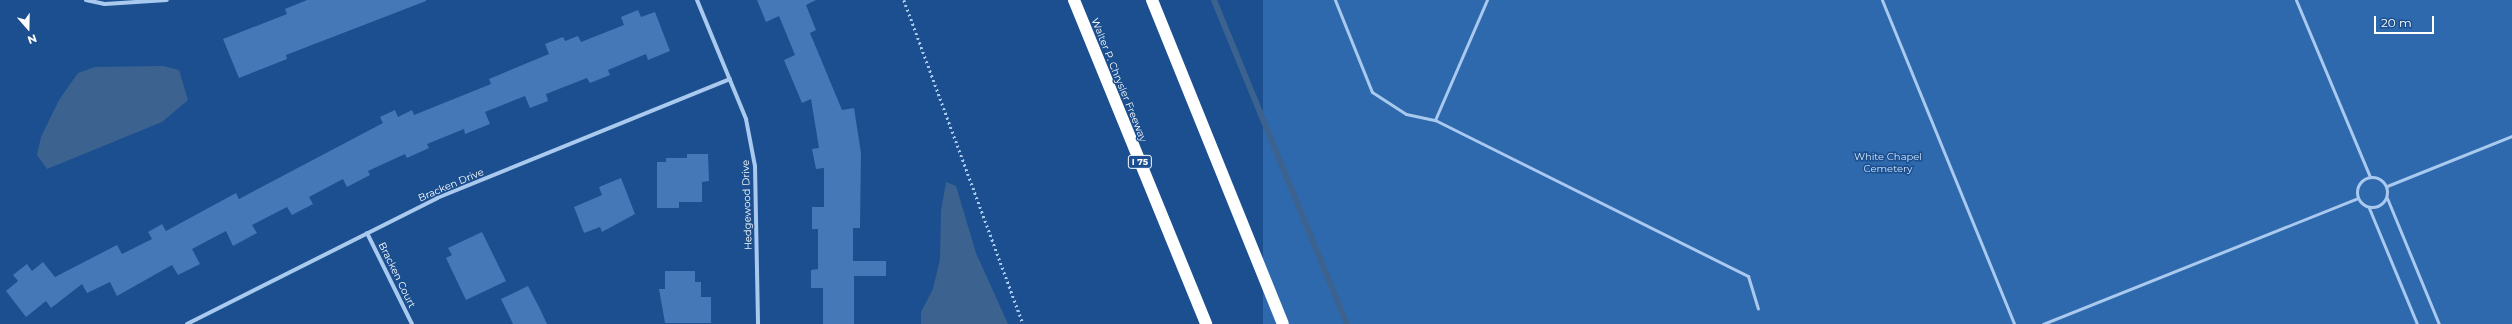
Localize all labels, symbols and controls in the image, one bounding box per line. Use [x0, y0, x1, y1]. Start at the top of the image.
north arrow [8, 8, 48, 48]
scale bar [2376, 8, 2436, 34]
text: 20 m [2381, 15, 2412, 30]
street label: Walter P. Chrysler Freeway [1089, 16, 1149, 144]
text: N [26, 31, 39, 47]
park label: White Chapel Cemetery [1854, 150, 1922, 174]
road number: I 75 [1127, 155, 1153, 169]
street label: Hedgewood Drive [739, 160, 755, 250]
street label: Bracken Drive [416, 166, 486, 204]
street label: Bracken Court [376, 240, 418, 310]

